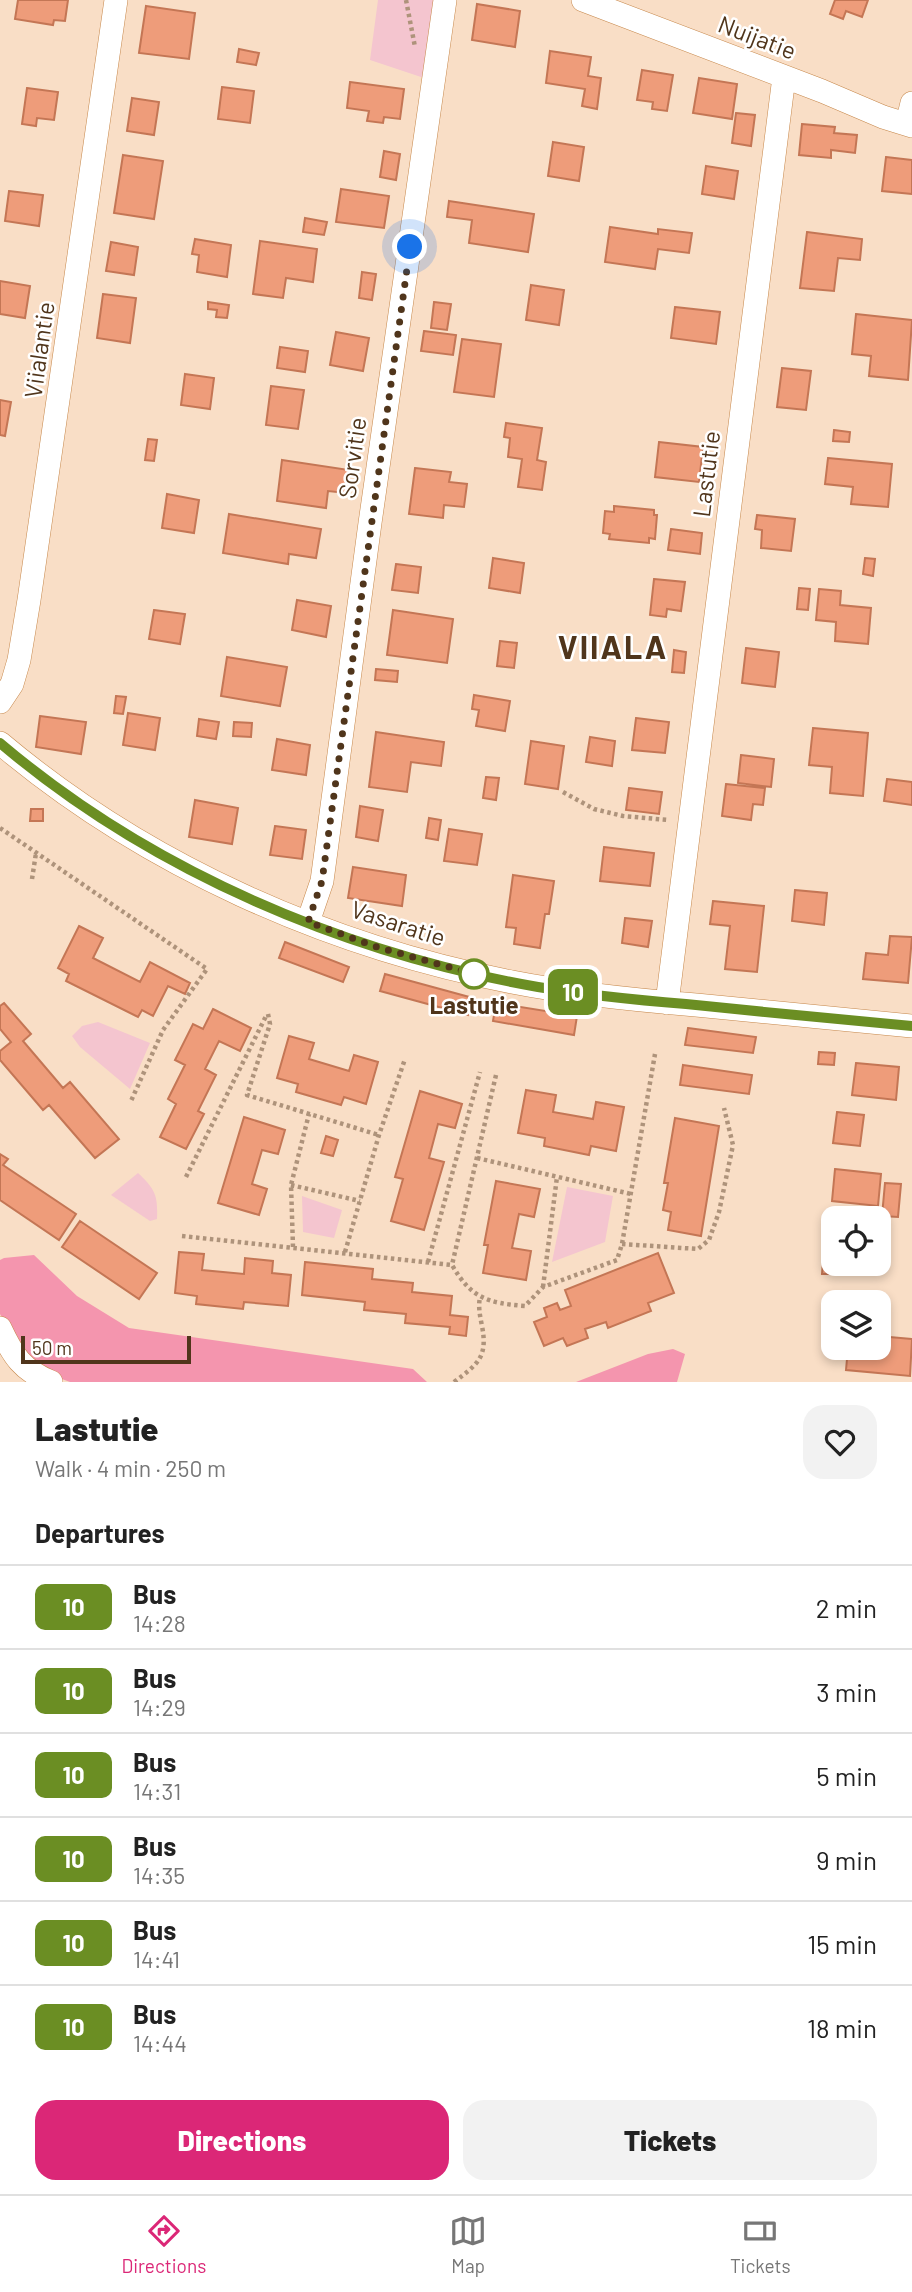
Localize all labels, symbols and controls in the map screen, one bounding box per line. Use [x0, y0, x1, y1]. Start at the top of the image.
street label: Nuijatie [715, 9, 801, 65]
your location [392, 229, 427, 264]
street label: Viialantie [17, 300, 60, 400]
street label: Sorvitie [331, 415, 372, 500]
street label: Lastutie [686, 429, 725, 519]
district label: VIIALA [558, 627, 668, 665]
street label: Vasaratie [348, 894, 449, 951]
marker: Lastutie [459, 959, 489, 989]
line badge: 10 [542, 969, 604, 1015]
text: 10 [562, 977, 584, 1006]
place label: Lastutie [430, 990, 518, 1019]
map controls [821, 1206, 891, 1360]
button: locate [821, 1206, 891, 1276]
button: layers [821, 1290, 891, 1360]
scale bar [21, 1333, 191, 1365]
text: 50 m [32, 1336, 72, 1359]
button: heart [803, 1405, 877, 1479]
text: Lastutie [35, 1408, 159, 1448]
text: Walk · 4 min · 250 m [35, 1454, 226, 1482]
text: Departures [35, 1517, 165, 1548]
text: Bus [133, 1578, 176, 1609]
text: 10 [62, 1592, 85, 1621]
text: 2 min [816, 1592, 877, 1623]
text: 14:28 [133, 1609, 186, 1637]
text: Bus [133, 1662, 176, 1693]
text: 10 [62, 1676, 85, 1705]
text: 3 min [816, 1676, 877, 1707]
text: 14:29 [133, 1693, 186, 1721]
text: Bus [133, 1746, 176, 1777]
text: 10 [62, 1760, 85, 1789]
text: 5 min [816, 1760, 877, 1791]
text: 14:31 [133, 1777, 181, 1805]
text: Bus [133, 1830, 176, 1861]
text: 10 [62, 1844, 85, 1873]
text: 9 min [816, 1844, 877, 1875]
text: 14:35 [133, 1861, 185, 1889]
text: Bus [133, 1914, 176, 1945]
text: 10 [62, 1928, 85, 1957]
text: 15 min [807, 1928, 877, 1959]
text: 14:41 [133, 1945, 180, 1973]
text: Bus [133, 1998, 176, 2029]
text: 10 [62, 2012, 85, 2041]
text: 18 min [807, 2012, 877, 2043]
text: 14:44 [133, 2029, 187, 2057]
button: Directions [35, 2100, 449, 2180]
button: Tickets [463, 2100, 877, 2180]
tab: Directions [121, 2212, 206, 2277]
tab: Map [449, 2212, 487, 2277]
tab: Tickets [730, 2212, 791, 2277]

